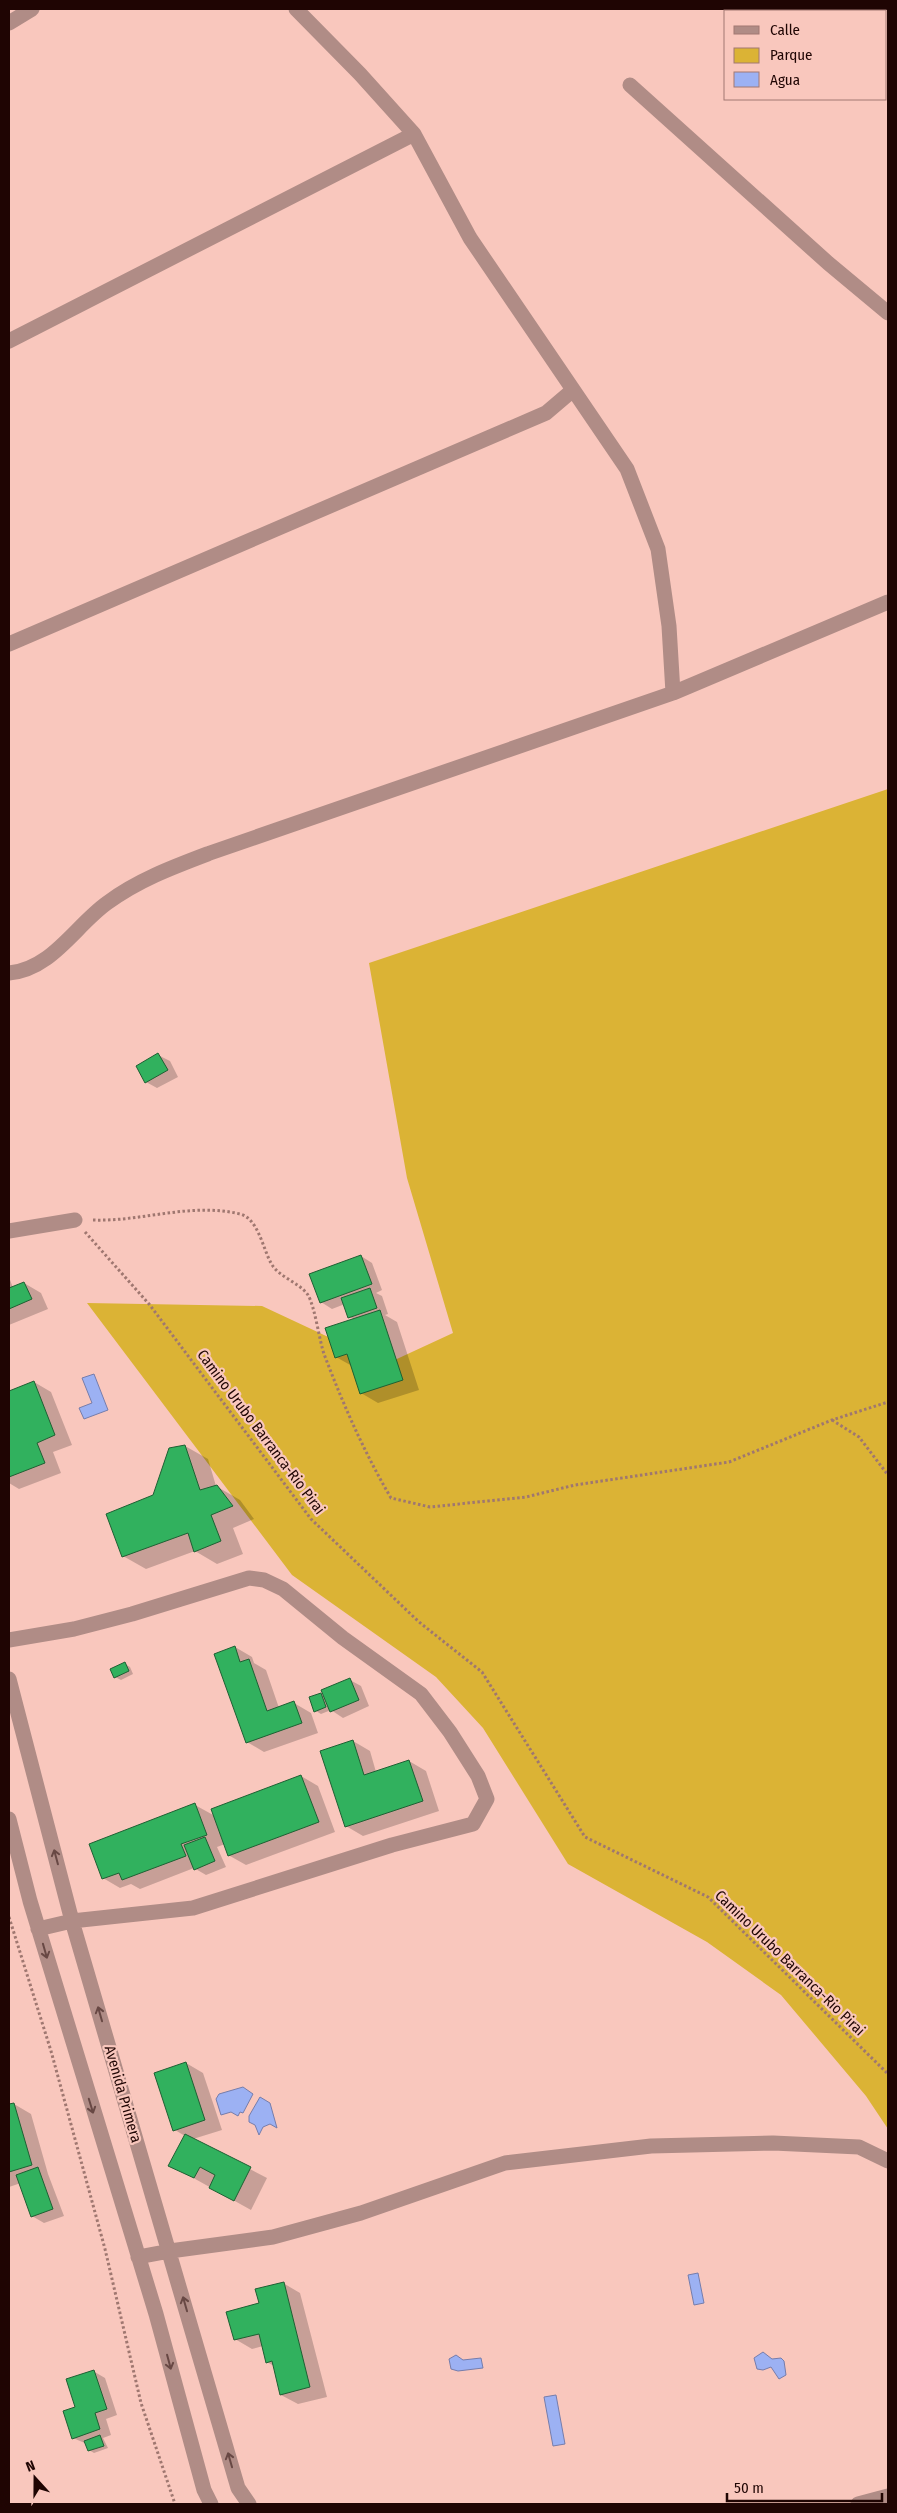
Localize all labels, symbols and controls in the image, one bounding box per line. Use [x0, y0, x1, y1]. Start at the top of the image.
legend [724, 10, 887, 100]
text: Calle [770, 21, 800, 39]
text: Parque [770, 46, 813, 64]
text: Agua [770, 71, 800, 89]
street label: Camino Urubo Barranca-Rio Pirai [193, 1346, 329, 1518]
one-way arrow [50, 1850, 60, 1866]
street label: Camino Urubo Barranca-Rio Pirai [711, 1887, 869, 2039]
one-way arrow [40, 1942, 50, 1958]
one-way arrow [94, 2006, 104, 2022]
street label: Avenida Primera [101, 2043, 145, 2145]
one-way arrow [87, 2098, 97, 2114]
one-way arrow [180, 2296, 190, 2312]
one-way arrow [164, 2354, 174, 2370]
one-way arrow [225, 2452, 235, 2468]
north arrow [10, 2453, 60, 2503]
text: N [24, 2457, 37, 2476]
scale bar [727, 2470, 882, 2502]
text: 50 m [734, 2479, 764, 2497]

